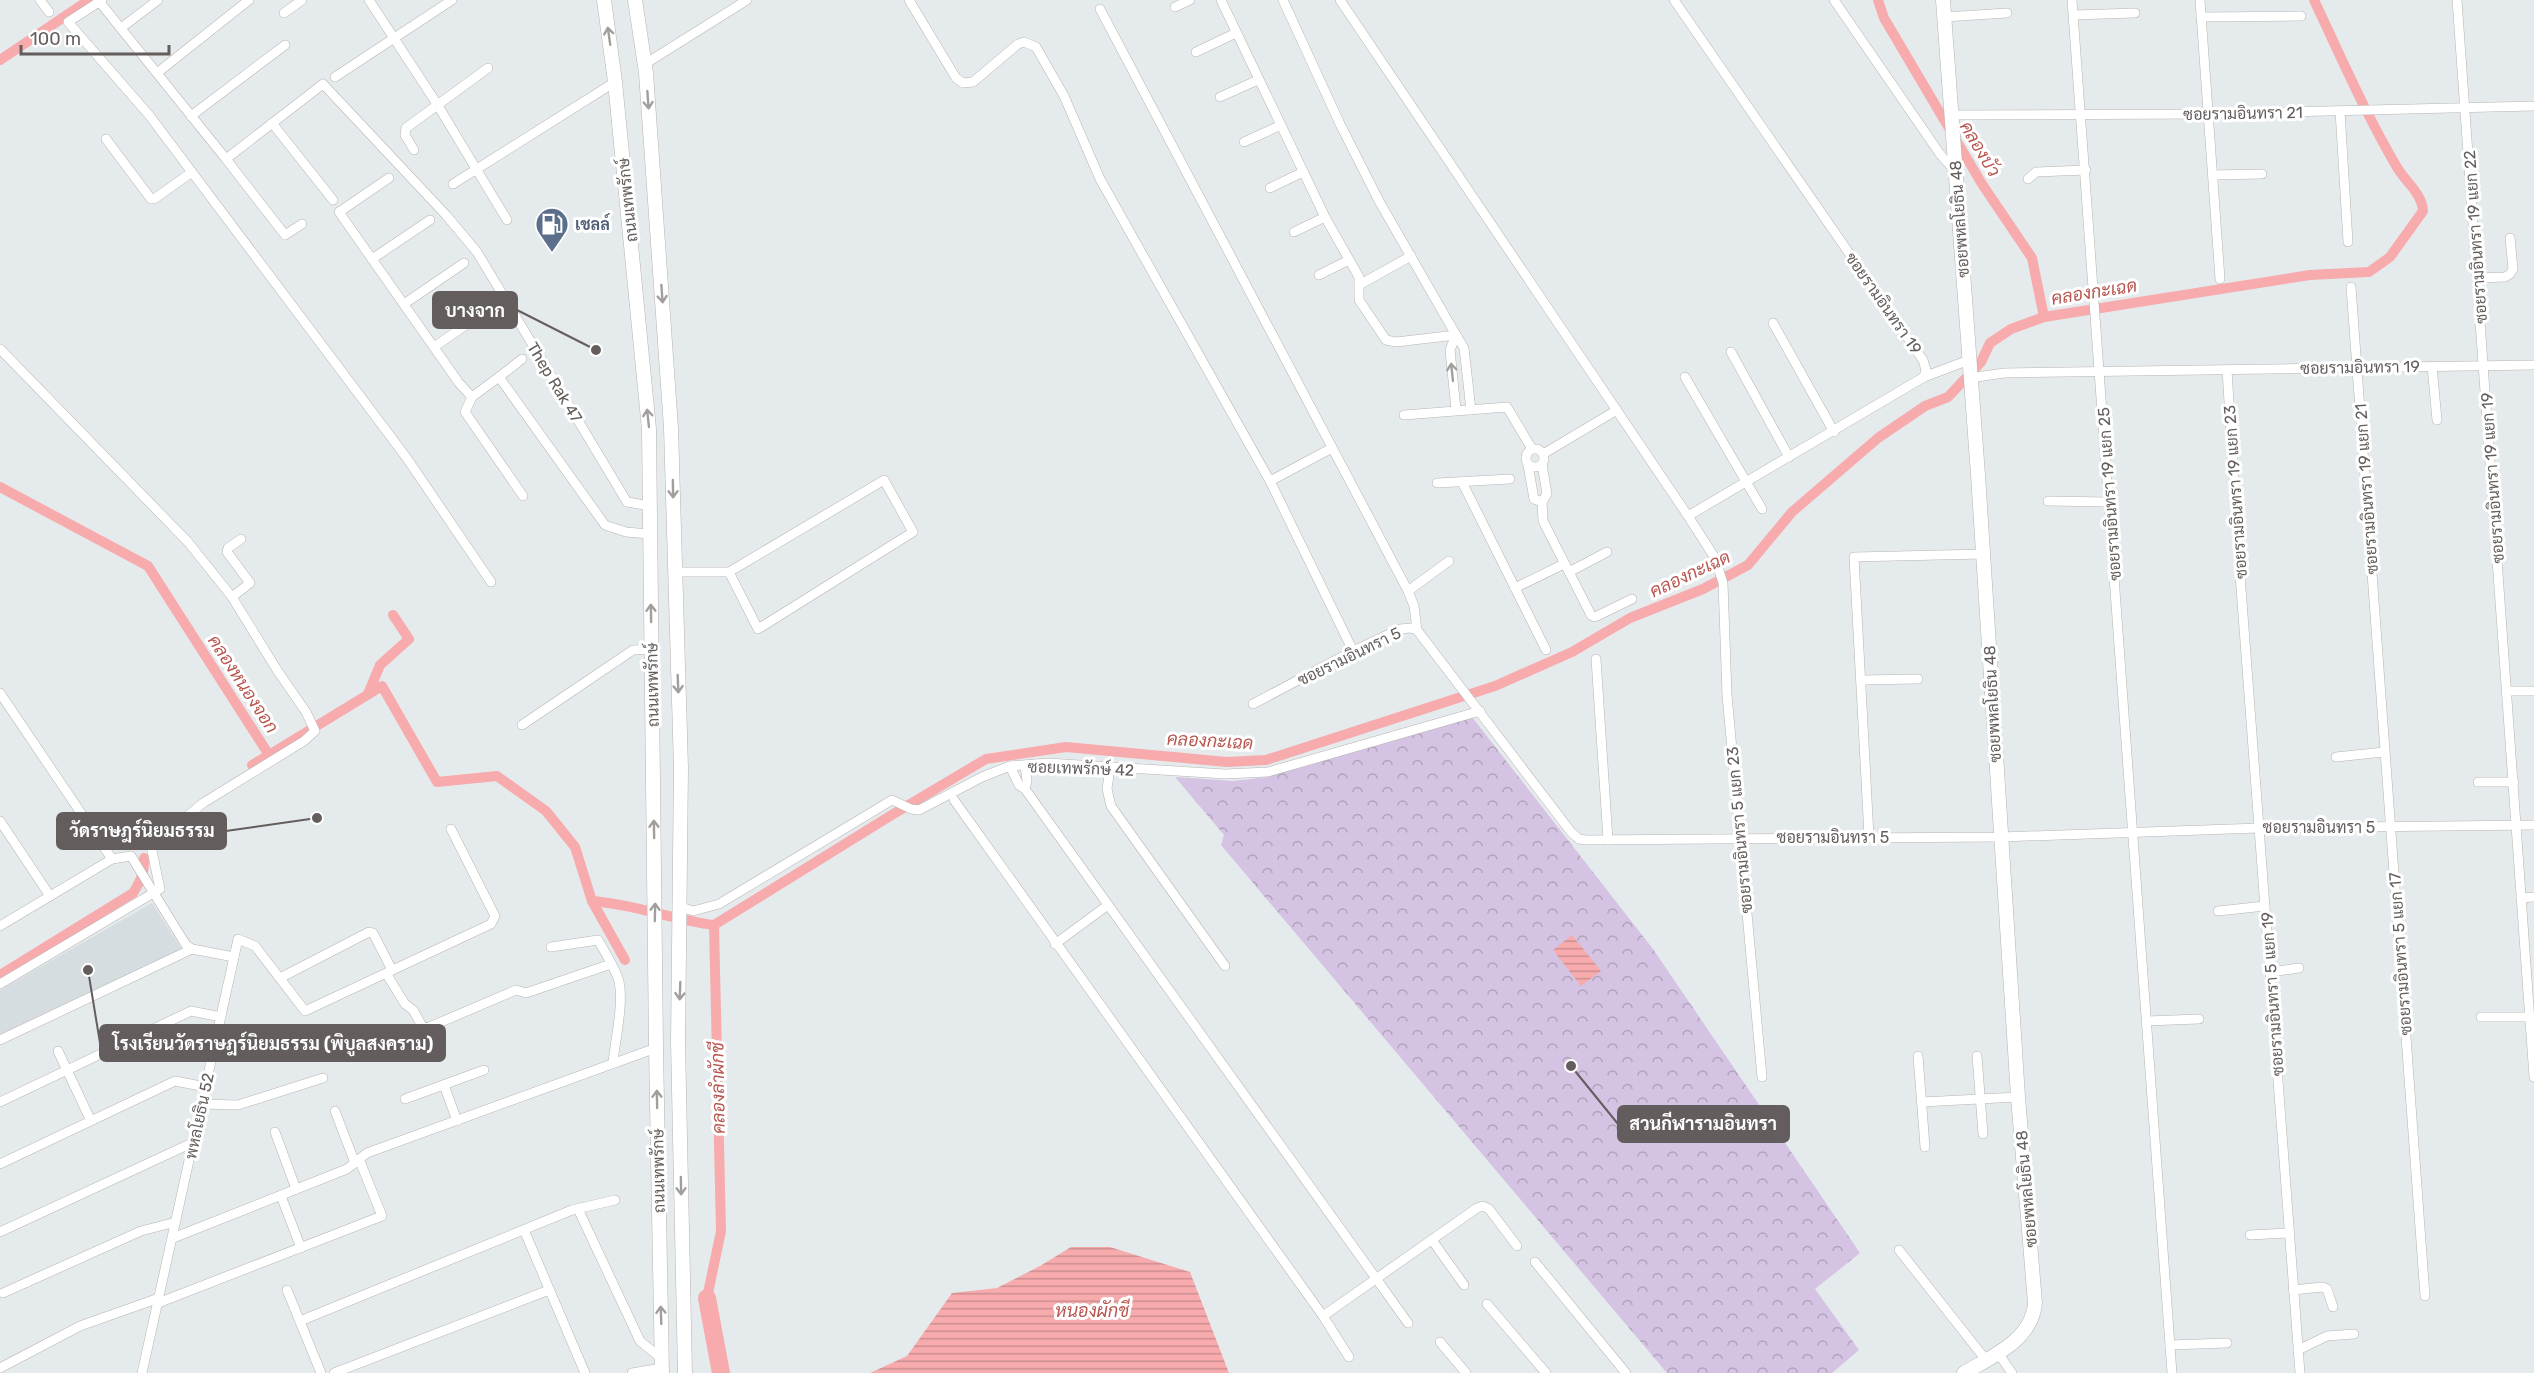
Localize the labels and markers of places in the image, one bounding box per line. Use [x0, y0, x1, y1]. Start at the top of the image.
fuel station icon: เชลล์ [534, 206, 570, 253]
place label: เชลล์ [575, 213, 611, 234]
callout: บางจาก [433, 292, 517, 328]
callout: วัดราษฎร์นิยมธรรม [57, 813, 226, 849]
callout: โรงเรียนวัดราษฎร์นิยมธรรม (พิบูลสงคราม) [100, 1025, 445, 1061]
callout: สวนกีฬารามอินทรา [1618, 1106, 1789, 1142]

